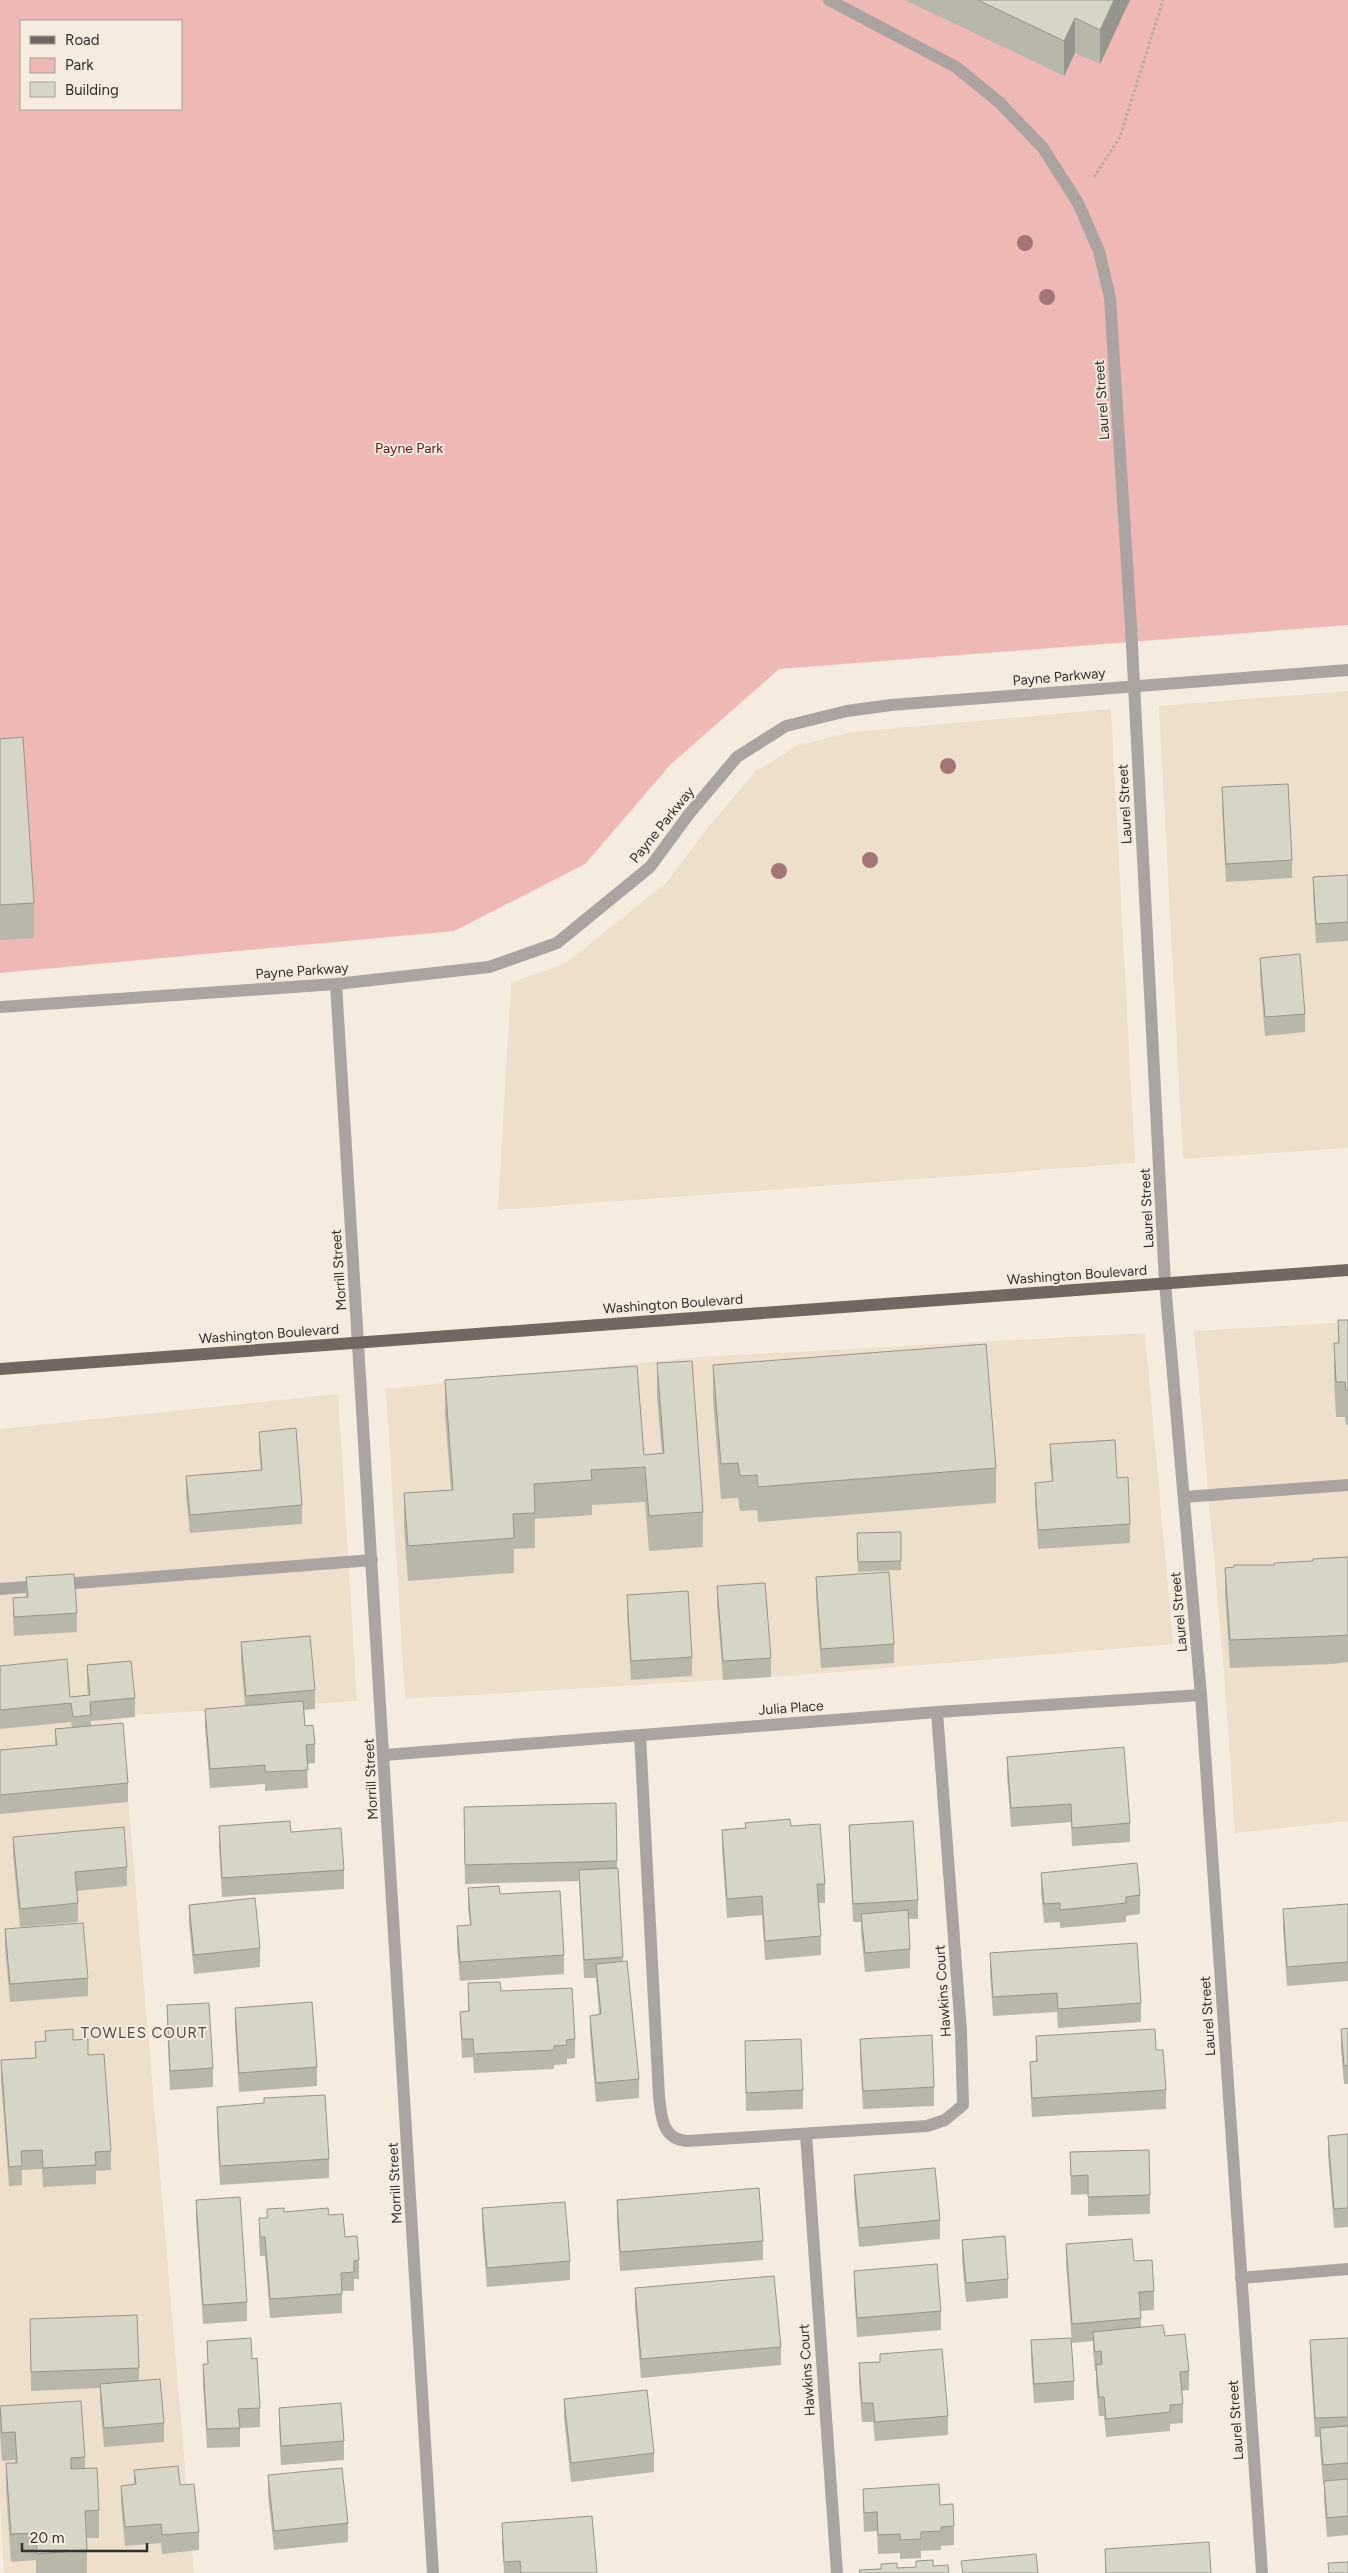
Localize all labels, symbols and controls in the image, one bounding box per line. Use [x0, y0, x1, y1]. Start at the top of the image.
legend [20, 20, 182, 110]
text: Road [65, 31, 100, 49]
text: Park [65, 56, 94, 74]
text: Building [65, 81, 119, 99]
street label: Laurel Street [1091, 359, 1113, 441]
park label: Payne Park [375, 440, 443, 457]
street label: Payne Parkway [1012, 664, 1107, 690]
street label: Laurel Street [1114, 763, 1136, 845]
street label: Payne Parkway [626, 783, 698, 867]
street label: Payne Parkway [255, 959, 350, 983]
street label: Laurel Street [1136, 1167, 1158, 1249]
street label: Morrill Street [328, 1229, 350, 1311]
street label: Washington Boulevard [1006, 1262, 1148, 1288]
street label: Washington Boulevard [602, 1291, 744, 1317]
street label: Washington Boulevard [198, 1321, 340, 1347]
street label: Laurel Street [1167, 1571, 1191, 1653]
street label: Julia Place [758, 1697, 825, 1719]
street label: Morrill Street [360, 1738, 382, 1820]
street label: Hawkins Court [931, 1944, 955, 2038]
street label: Laurel Street [1197, 1975, 1219, 2057]
district label: TOWLES COURT [81, 2024, 207, 2042]
street label: Morrill Street [384, 2142, 406, 2224]
street label: Hawkins Court [795, 2323, 819, 2417]
street label: Laurel Street [1225, 2379, 1247, 2461]
scale bar [22, 2520, 148, 2552]
text: 20 m [30, 2529, 64, 2547]

